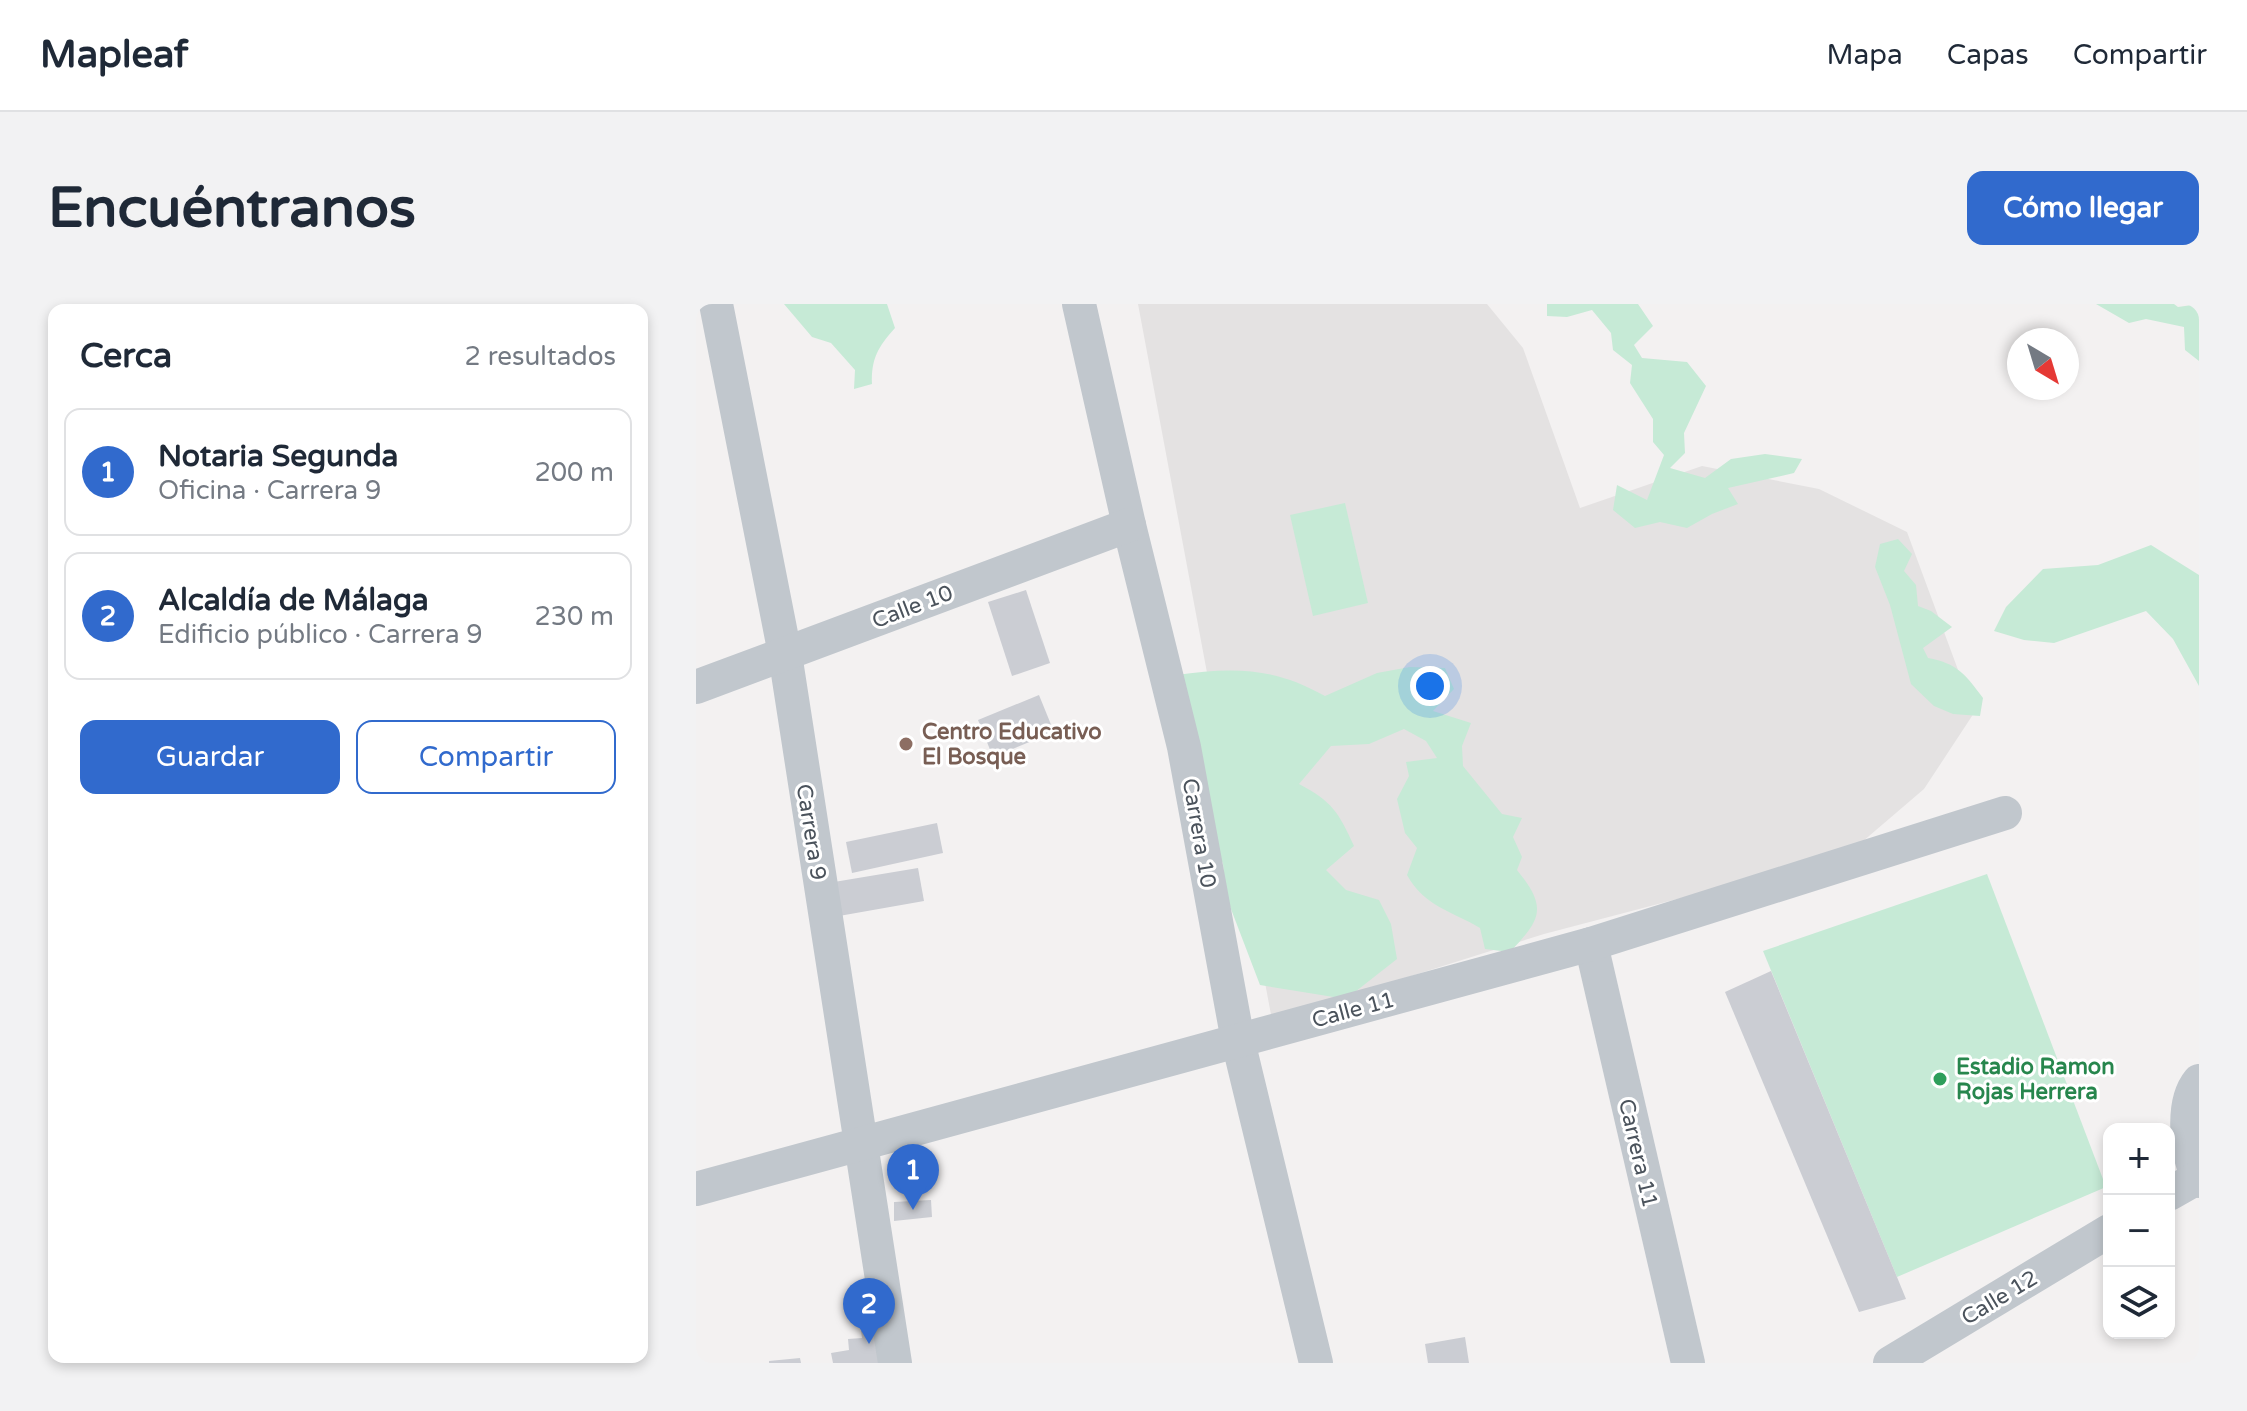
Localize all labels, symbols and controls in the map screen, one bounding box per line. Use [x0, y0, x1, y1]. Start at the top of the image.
text: Mapleaf [40, 32, 188, 78]
text: Mapa [1826, 38, 1903, 72]
text: Capas [1947, 38, 2029, 72]
text: Compartir [2073, 38, 2207, 72]
button: Cómo llegar [1967, 171, 2199, 245]
text: Encuéntranos [48, 175, 416, 242]
north arrow [2007, 328, 2079, 400]
text: Cerca [80, 336, 172, 377]
text: 2 resultados [465, 341, 616, 372]
text: Notaria Segunda [158, 438, 398, 475]
text: 1 [100, 457, 116, 488]
text: 200 m [534, 457, 614, 488]
text: Oficina · Carrera 9 [158, 475, 381, 506]
street label: Calle 10 [868, 580, 956, 634]
text: Alcaldía de Málaga [158, 582, 429, 619]
text: 2 [100, 601, 116, 632]
text: 230 m [534, 601, 614, 632]
text: Edificio público · Carrera 9 [158, 619, 483, 650]
your location [1410, 666, 1450, 706]
place label: Centro Educativo El Bosque [922, 719, 1102, 770]
button: Guardar [80, 720, 340, 794]
button: Compartir [356, 720, 616, 794]
marker: Centro Educativo El Bosque [897, 735, 915, 753]
street label: Carrera 10 [1177, 776, 1221, 890]
street label: Carrera 9 [791, 782, 831, 882]
street label: Calle 11 [1309, 986, 1397, 1033]
place label: Estadio Ramon Rojas Herrera [1956, 1054, 2115, 1105]
marker: Estadio Ramon Rojas Herrera [1931, 1070, 1949, 1088]
street label: Carrera 11 [1613, 1096, 1663, 1210]
map controls [2103, 1123, 2175, 1339]
button: + [2103, 1123, 2175, 1195]
pin: 1 [887, 1144, 939, 1210]
button: − [2103, 1195, 2175, 1267]
street label: Calle 12 [1957, 1265, 2042, 1331]
button: layers [2103, 1267, 2175, 1339]
pin: 2 [843, 1278, 895, 1344]

